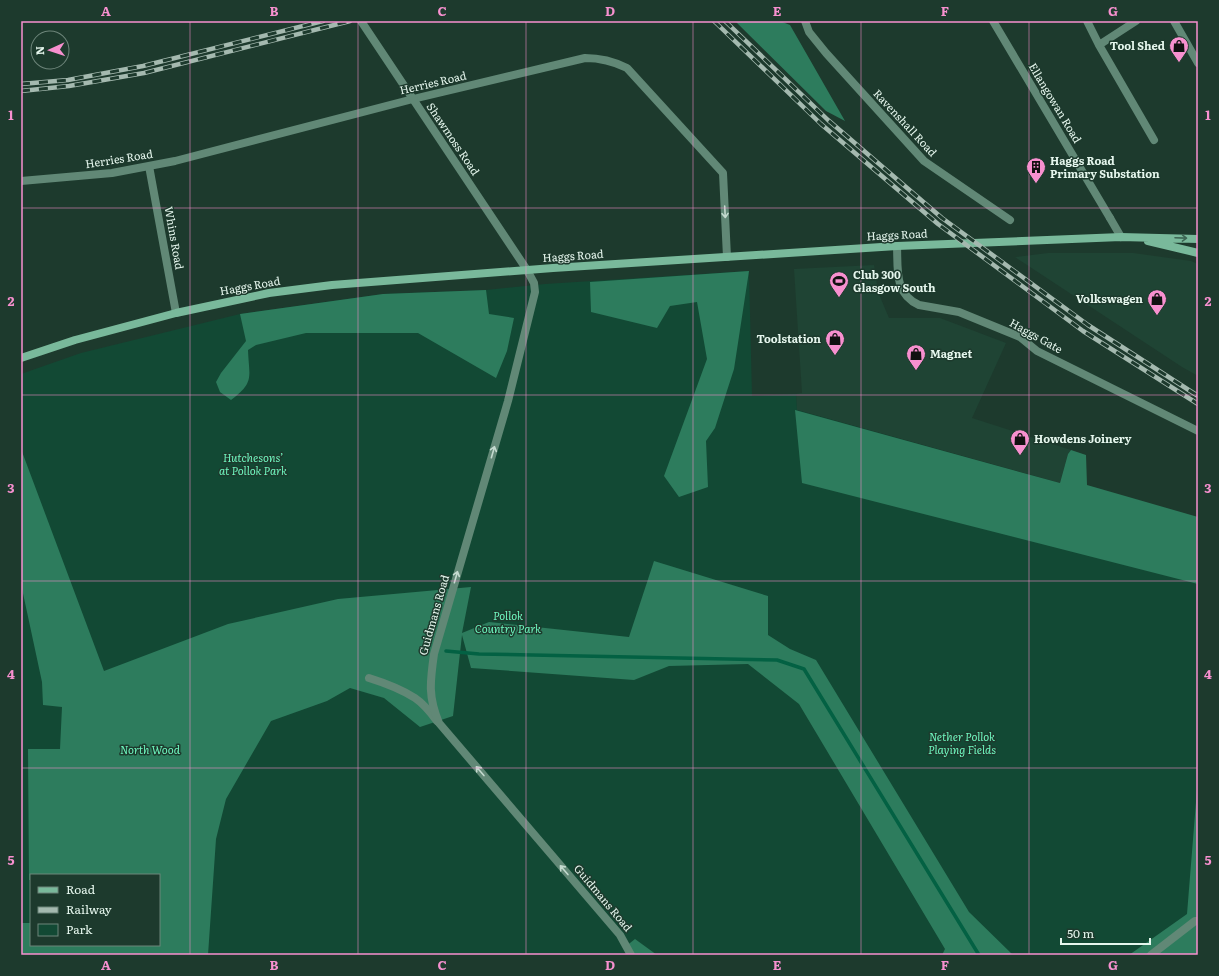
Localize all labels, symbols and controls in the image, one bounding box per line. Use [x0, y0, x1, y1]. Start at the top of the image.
text: A [101, 1, 111, 20]
text: B [270, 1, 279, 20]
text: C [437, 1, 447, 20]
text: D [605, 1, 615, 20]
text: E [773, 1, 782, 20]
text: F [941, 1, 949, 20]
text: G [1108, 1, 1118, 20]
north arrow [30, 30, 70, 70]
shop icon: Tool Shed [1168, 35, 1190, 63]
place label: Tool Shed [1110, 37, 1165, 53]
text: N [31, 46, 47, 56]
street label: Ellangowan Road [1026, 59, 1086, 146]
street label: Herries Road [398, 67, 468, 97]
street label: Ravenshall Road [870, 85, 941, 160]
street label: Shawmoss Road [424, 99, 484, 178]
text: 1 [8, 105, 14, 124]
text: 1 [1205, 105, 1211, 124]
street label: Herries Road [84, 145, 154, 171]
place label: Haggs Road Primary Substation [1050, 152, 1160, 181]
building icon: Haggs Road Primary Substation [1025, 156, 1047, 184]
street label: Whins Road [162, 205, 188, 271]
one-way arrow [721, 205, 729, 218]
street label: Haggs Road [866, 224, 928, 244]
one-way arrow [1174, 234, 1187, 241]
street label: Haggs Road [542, 245, 604, 265]
place label: Club 300 Glasgow South [853, 266, 936, 295]
sports icon: Club 300 Glasgow South [828, 270, 850, 298]
street label: Haggs Road [218, 272, 282, 298]
shop icon: Volkswagen [1146, 288, 1168, 316]
place label: Volkswagen [1076, 290, 1143, 306]
text: 2 [8, 291, 15, 310]
text: 2 [1205, 291, 1212, 310]
street label: Haggs Gate [1007, 314, 1066, 356]
shop icon: Toolstation [824, 328, 846, 356]
place label: Toolstation [756, 330, 821, 346]
shop icon: Magnet [905, 343, 927, 371]
place label: Magnet [930, 345, 972, 361]
shop icon: Howdens Joinery [1009, 428, 1031, 456]
place label: Howdens Joinery [1034, 430, 1132, 446]
one-way arrow [490, 446, 497, 459]
park label: Hutchesons’ at Pollok Park [219, 449, 287, 478]
text: 3 [7, 478, 15, 497]
text: 3 [1204, 478, 1212, 497]
one-way arrow [453, 571, 460, 584]
street label: Guidmans Road [414, 572, 452, 657]
park label: Pollok Country Park [475, 607, 541, 636]
text: 4 [7, 664, 15, 683]
text: 4 [1204, 664, 1212, 683]
park label: Nether Pollok Playing Fields [928, 728, 996, 757]
park label: North Wood [120, 741, 181, 757]
one-way arrow [475, 766, 484, 776]
text: 5 [7, 850, 15, 869]
text: 5 [1204, 850, 1212, 869]
street label: Guidmans Road [571, 860, 637, 935]
one-way arrow [560, 864, 569, 875]
legend [30, 874, 160, 946]
text: Road [66, 880, 96, 898]
text: Railway [66, 900, 112, 918]
text: Park [66, 920, 93, 938]
scale bar [1061, 920, 1150, 946]
text: 50 m [1067, 924, 1094, 942]
text: A [101, 955, 111, 974]
text: B [270, 955, 279, 974]
text: C [437, 955, 447, 974]
text: D [605, 955, 615, 974]
text: E [773, 955, 782, 974]
text: F [941, 955, 949, 974]
text: G [1108, 955, 1118, 974]

